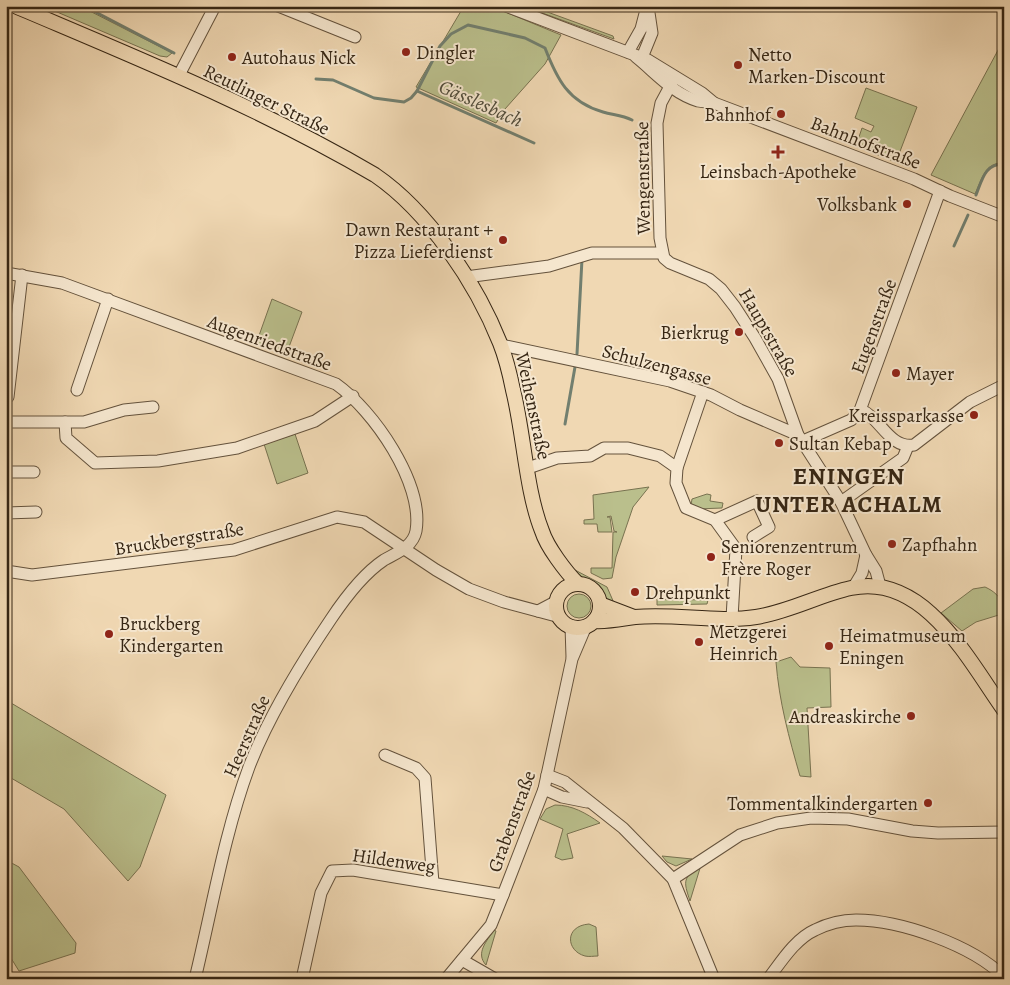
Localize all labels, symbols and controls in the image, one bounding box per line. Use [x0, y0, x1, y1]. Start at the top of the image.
place label: Dingler [416, 40, 475, 66]
place label: Netto Marken-Discount [748, 42, 885, 90]
place label: Autohaus Nick [241, 45, 356, 71]
marker: Dingler [400, 46, 412, 58]
marker: Autohaus Nick [226, 51, 238, 63]
street label: Reutlinger Straße [199, 58, 334, 142]
marker: Netto Marken-Discount [732, 59, 744, 71]
water label: Gässlesbach [435, 73, 527, 134]
place label: Bahnhof [704, 102, 774, 128]
marker: Bahnhof [775, 108, 787, 120]
street label: Bahnhofstraße [807, 110, 925, 176]
street label: Wengenstraße [629, 121, 657, 236]
marker: Leinsbach-Apotheke [772, 146, 784, 158]
place label: Leinsbach-Apotheke [699, 159, 857, 185]
place label: Volksbank [816, 192, 898, 218]
marker: Volksbank [901, 198, 913, 210]
place label: Dawn Restaurant + Pizza Lieferdienst [345, 217, 493, 265]
marker: Dawn Restaurant + Pizza Lieferdienst [497, 234, 509, 246]
street label: Eugenstraße [845, 275, 903, 377]
street label: Hauptstraße [732, 283, 804, 382]
street label: Augenriedstraße [203, 308, 335, 377]
place label: Bierkrug [660, 320, 729, 346]
marker: Bierkrug [733, 326, 745, 338]
street label: Schulzengasse [599, 338, 714, 392]
street label: Weihenstraße [509, 349, 557, 462]
place label: Mayer [906, 361, 954, 387]
marker: Mayer [890, 367, 902, 379]
place label: Kreissparkasse [848, 403, 964, 429]
marker: Kreissparkasse [968, 409, 980, 421]
place label: Sultan Kebap [789, 431, 892, 457]
marker: Sultan Kebap [773, 437, 785, 449]
district label: ENINGEN UNTER ACHALM [755, 460, 943, 520]
street label: Bruckbergstraße [113, 516, 246, 562]
place label: Zapfhahn [902, 532, 978, 558]
place label: Seniorenzentrum Frère Roger [721, 534, 858, 582]
marker: Zapfhahn [886, 538, 898, 550]
marker: Seniorenzentrum Frère Roger [705, 551, 717, 563]
place label: Drehpunkt [645, 580, 731, 606]
marker: Drehpunkt [629, 586, 641, 598]
place label: Bruckberg Kindergarten [119, 611, 223, 659]
place label: Metzgerei Heinrich [709, 619, 787, 667]
place label: Heimatmuseum Eningen [839, 623, 966, 671]
marker: Bruckberg Kindergarten [103, 628, 115, 640]
marker: Metzgerei Heinrich [693, 636, 705, 648]
marker: Heimatmuseum Eningen [823, 640, 835, 652]
street label: Heerstraße [217, 691, 277, 782]
place label: Andreaskirche [788, 704, 901, 730]
marker: Andreaskirche [905, 710, 917, 722]
street label: Grabenstraße [482, 767, 542, 876]
place label: Tommentalkindergarten [727, 791, 918, 817]
marker: Tommentalkindergarten [922, 797, 934, 809]
street label: Hildenweg [351, 842, 438, 880]

